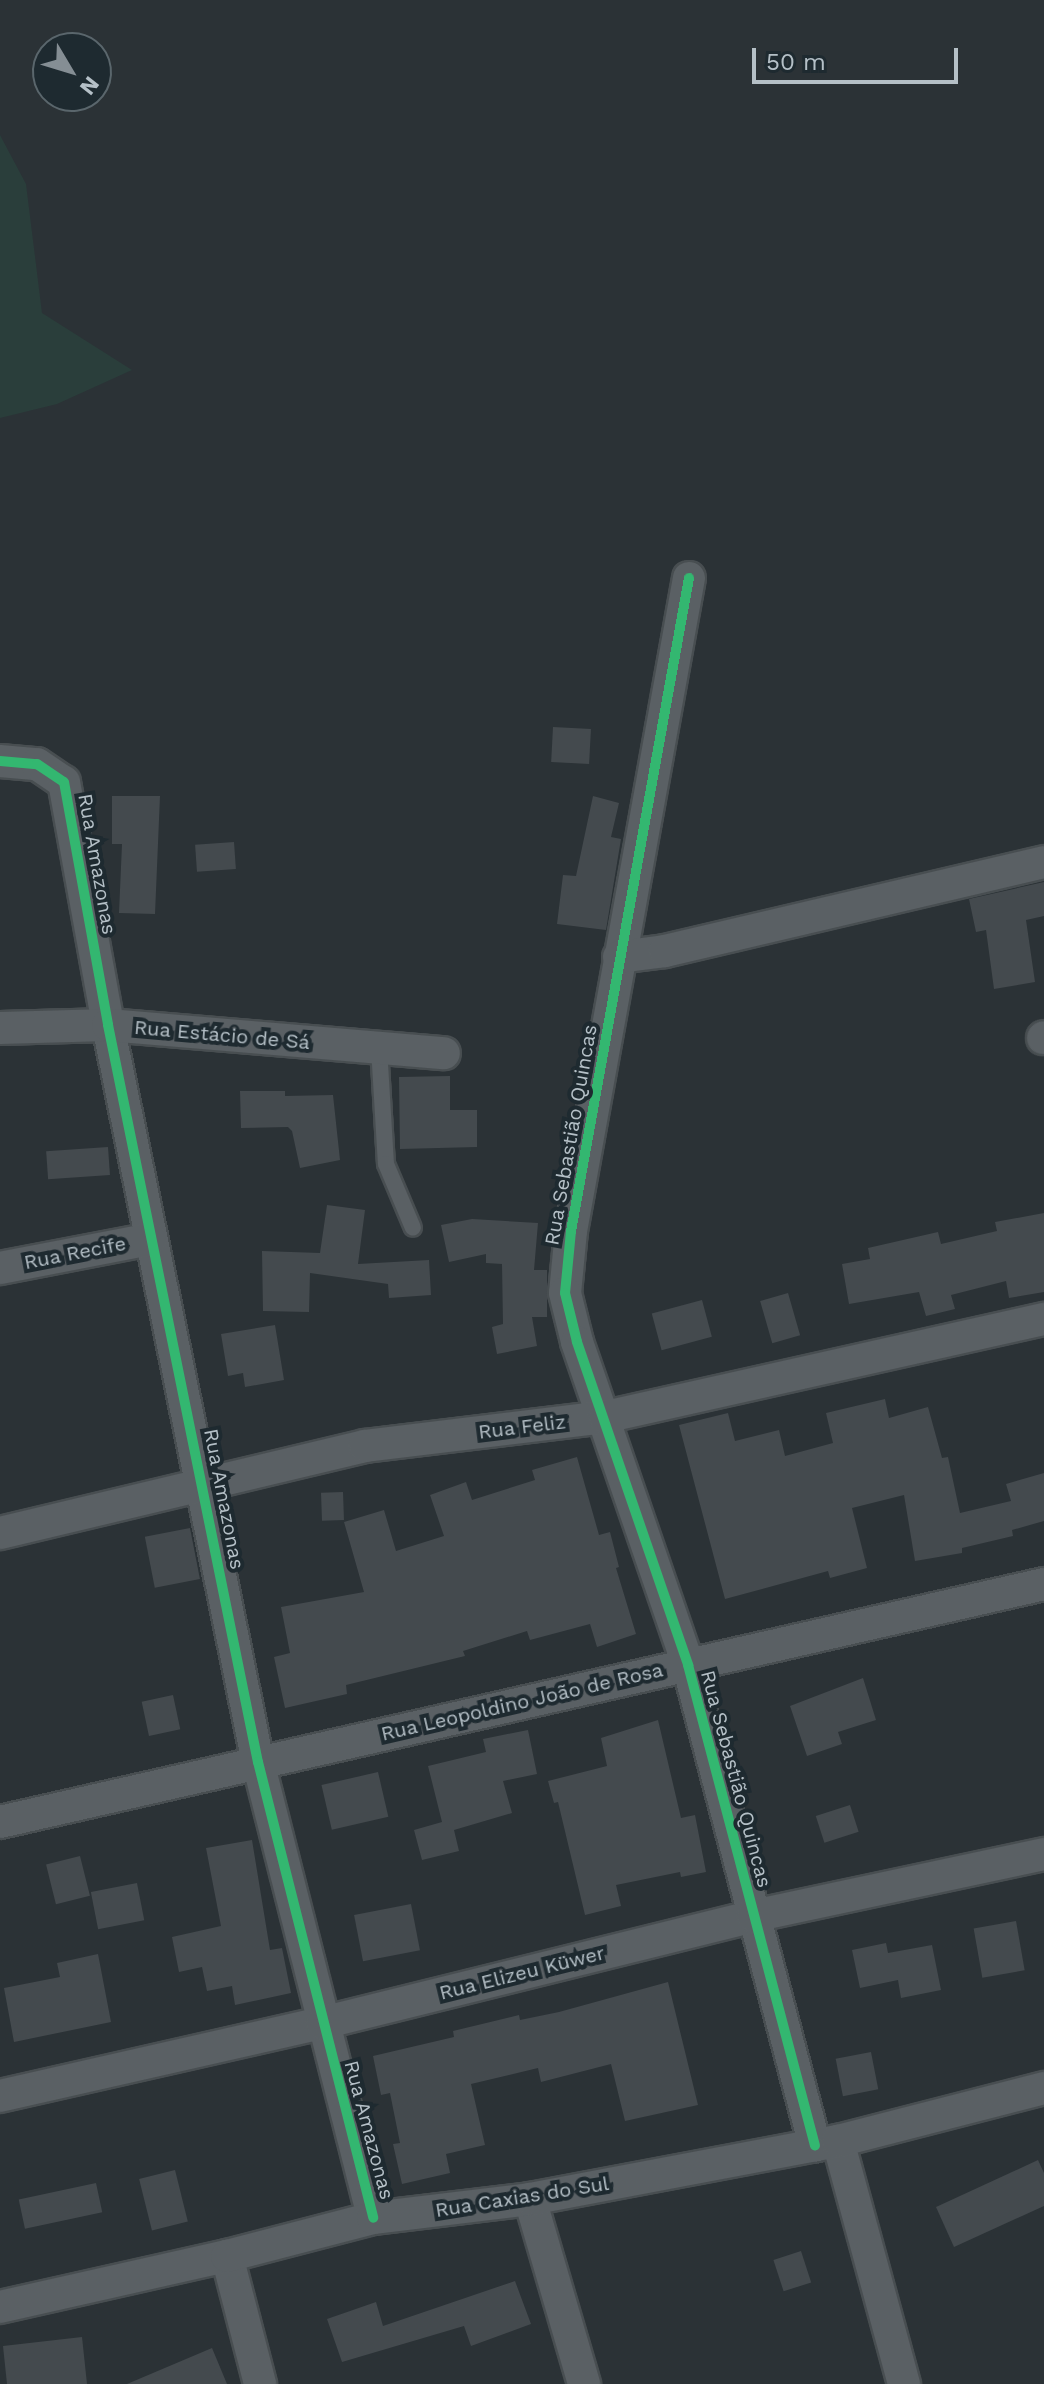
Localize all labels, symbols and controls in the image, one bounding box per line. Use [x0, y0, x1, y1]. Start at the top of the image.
north arrow [32, 32, 112, 112]
scale bar [756, 32, 962, 82]
text: 50 m [766, 48, 826, 76]
text: N [75, 72, 105, 100]
street label: Rua Amazonas [73, 791, 121, 937]
street label: Rua Estácio de Sá [133, 1015, 311, 1055]
street label: Rua Sebastião Quincas [540, 1023, 602, 1247]
street label: Rua Recife [22, 1231, 128, 1275]
street label: Rua Feliz [477, 1410, 567, 1444]
street label: Rua Amazonas [198, 1426, 250, 1572]
street label: Rua Leopoldino João de Rosa [378, 1658, 666, 1746]
street label: Rua Sebastião Quincas [695, 1668, 777, 1890]
street label: Rua Elizeu Küwer [437, 1941, 607, 2005]
street label: Rua Amazonas [339, 2057, 399, 2203]
street label: Rua Caxias do Sul [433, 2171, 611, 2223]

